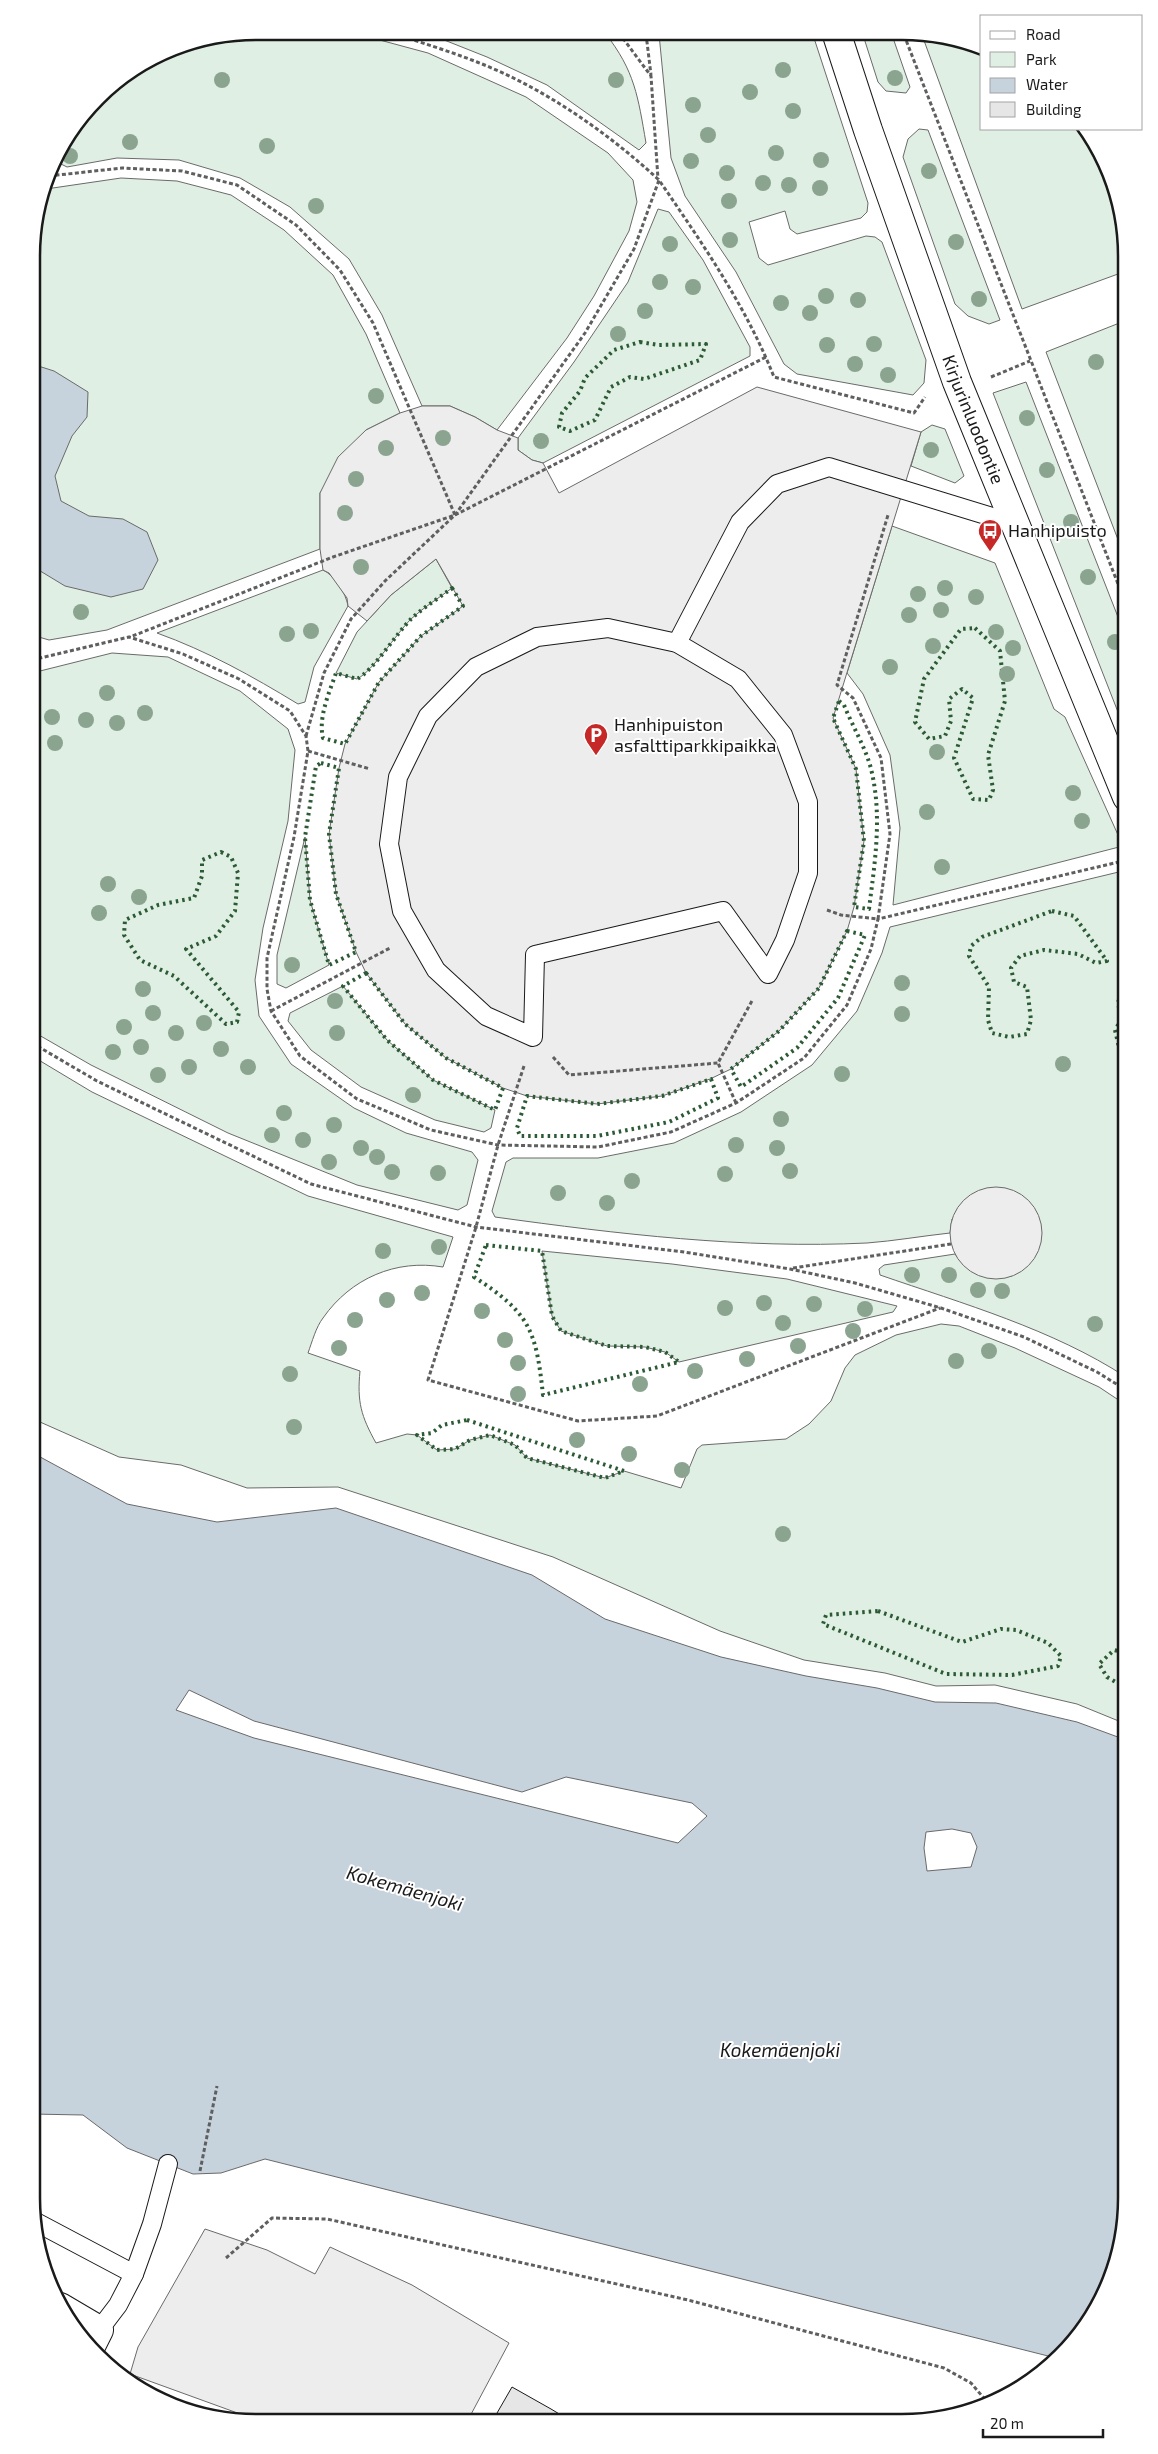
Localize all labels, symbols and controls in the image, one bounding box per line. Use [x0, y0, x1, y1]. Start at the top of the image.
legend [980, 15, 1143, 130]
text: Road [1026, 25, 1061, 43]
text: Park [1026, 50, 1057, 68]
text: Water [1026, 75, 1068, 93]
text: Building [1026, 100, 1082, 118]
street label: Kirjurinluodontie [938, 352, 1010, 487]
bus stop icon: Hanhipuisto [977, 518, 1003, 552]
place label: Hanhipuisto [1008, 519, 1107, 541]
place label: Hanhipuiston asfalttiparkkipaikka [614, 713, 776, 756]
parking icon: Hanhipuiston asfalttiparkkipaikka [583, 722, 609, 756]
water label: Kokemäenjoki [344, 1860, 466, 1915]
water label: Kokemäenjoki [720, 2038, 840, 2061]
scale bar [983, 2406, 1103, 2438]
text: 20 m [990, 2414, 1024, 2432]

